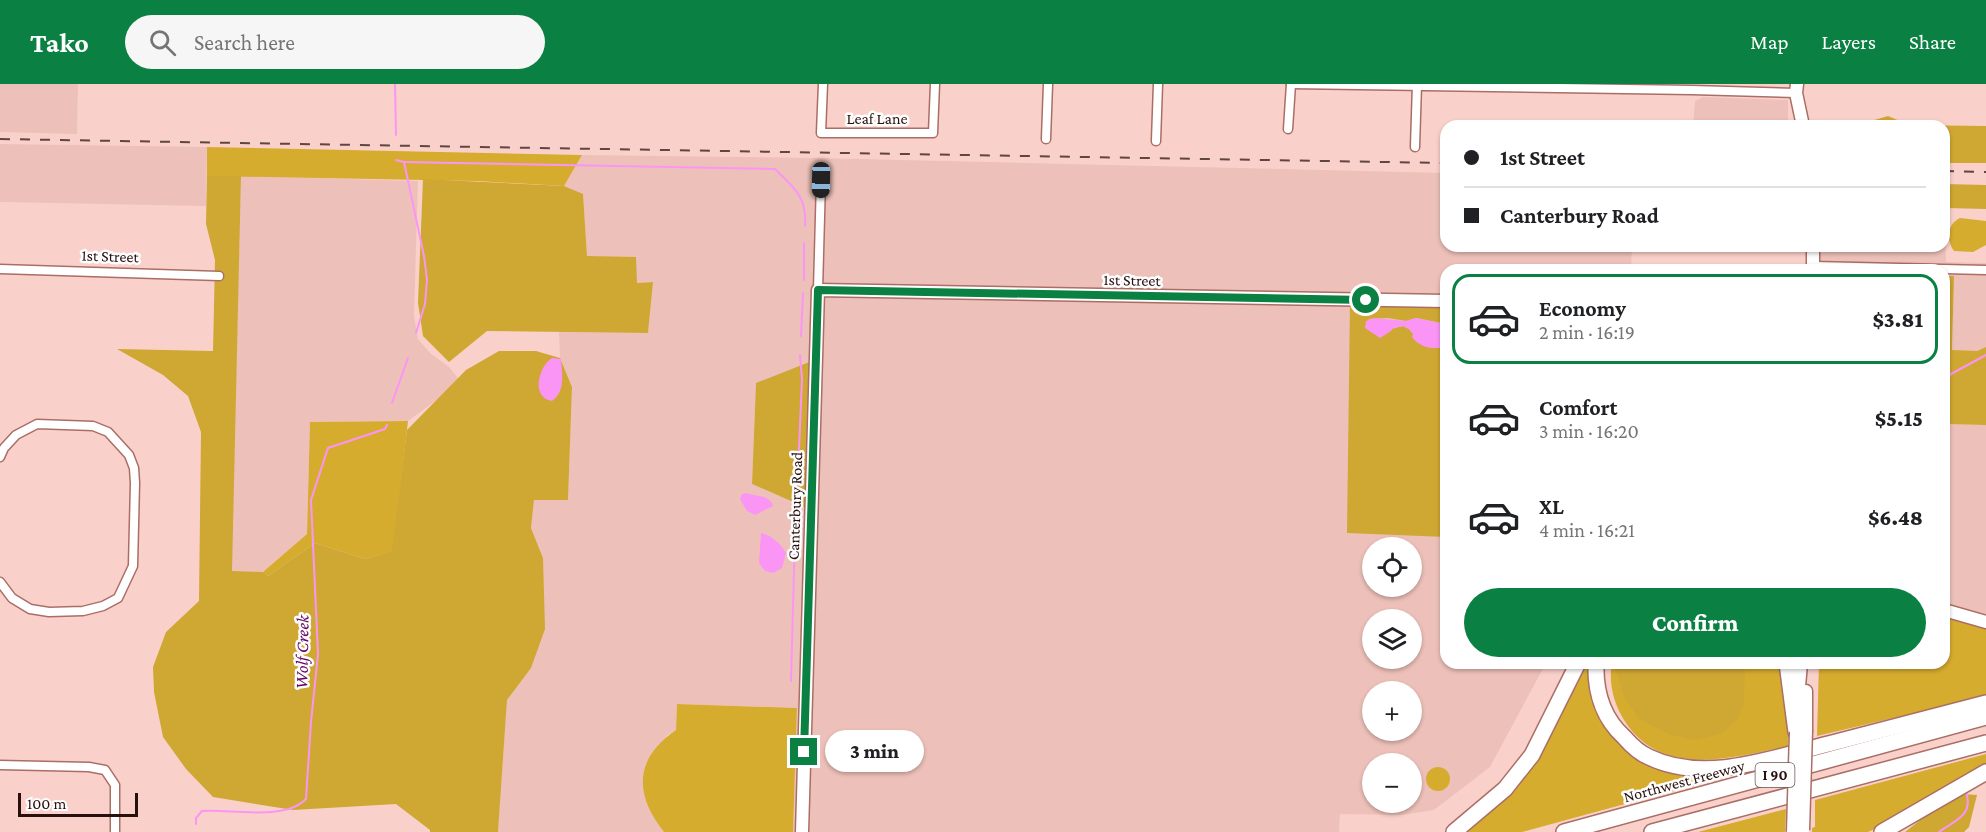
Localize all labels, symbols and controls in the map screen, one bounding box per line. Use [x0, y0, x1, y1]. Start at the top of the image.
search box [125, 15, 545, 69]
icon: search [146, 26, 179, 59]
text: Tako [30, 27, 89, 58]
text: Search here [194, 30, 295, 55]
text: Map [1750, 30, 1789, 54]
text: Layers [1822, 30, 1876, 54]
text: Share [1909, 30, 1956, 54]
street label: Leaf Lane [846, 110, 908, 127]
text: 1st Street [1500, 145, 1585, 170]
car [812, 162, 830, 198]
text: Canterbury Road [1500, 203, 1659, 228]
street label: 1st Street [81, 247, 140, 266]
street label: 1st Street [1103, 271, 1162, 289]
route start [1352, 286, 1379, 313]
icon: car [1467, 292, 1521, 346]
text: Economy [1539, 296, 1626, 321]
text: $3.81 [1873, 307, 1923, 332]
text: 2 min · 16:19 [1539, 321, 1635, 343]
icon: car [1467, 391, 1521, 445]
text: Comfort [1539, 395, 1617, 420]
text: $5.15 [1875, 406, 1923, 431]
text: 3 min · 16:20 [1539, 420, 1639, 442]
street label: Canterbury Road [785, 451, 806, 561]
icon: car [1467, 490, 1521, 544]
text: XL [1539, 494, 1564, 519]
text: $6.48 [1868, 505, 1923, 530]
text: 4 min · 16:21 [1539, 519, 1635, 541]
map controls [1362, 537, 1422, 813]
button: locate [1362, 537, 1422, 597]
button: Confirm [1464, 588, 1926, 657]
button: layers [1362, 609, 1422, 669]
water label: Wolf Creek [291, 614, 313, 689]
button: + [1362, 681, 1422, 741]
callout: 3 min [825, 731, 924, 773]
route end [790, 738, 817, 765]
text: 3 min [850, 740, 899, 762]
button: − [1362, 753, 1422, 813]
street label: Northwest Freeway [1622, 756, 1747, 806]
road number: I 90 [1756, 763, 1794, 787]
scale bar [18, 790, 138, 818]
text: 100 m [27, 795, 66, 812]

